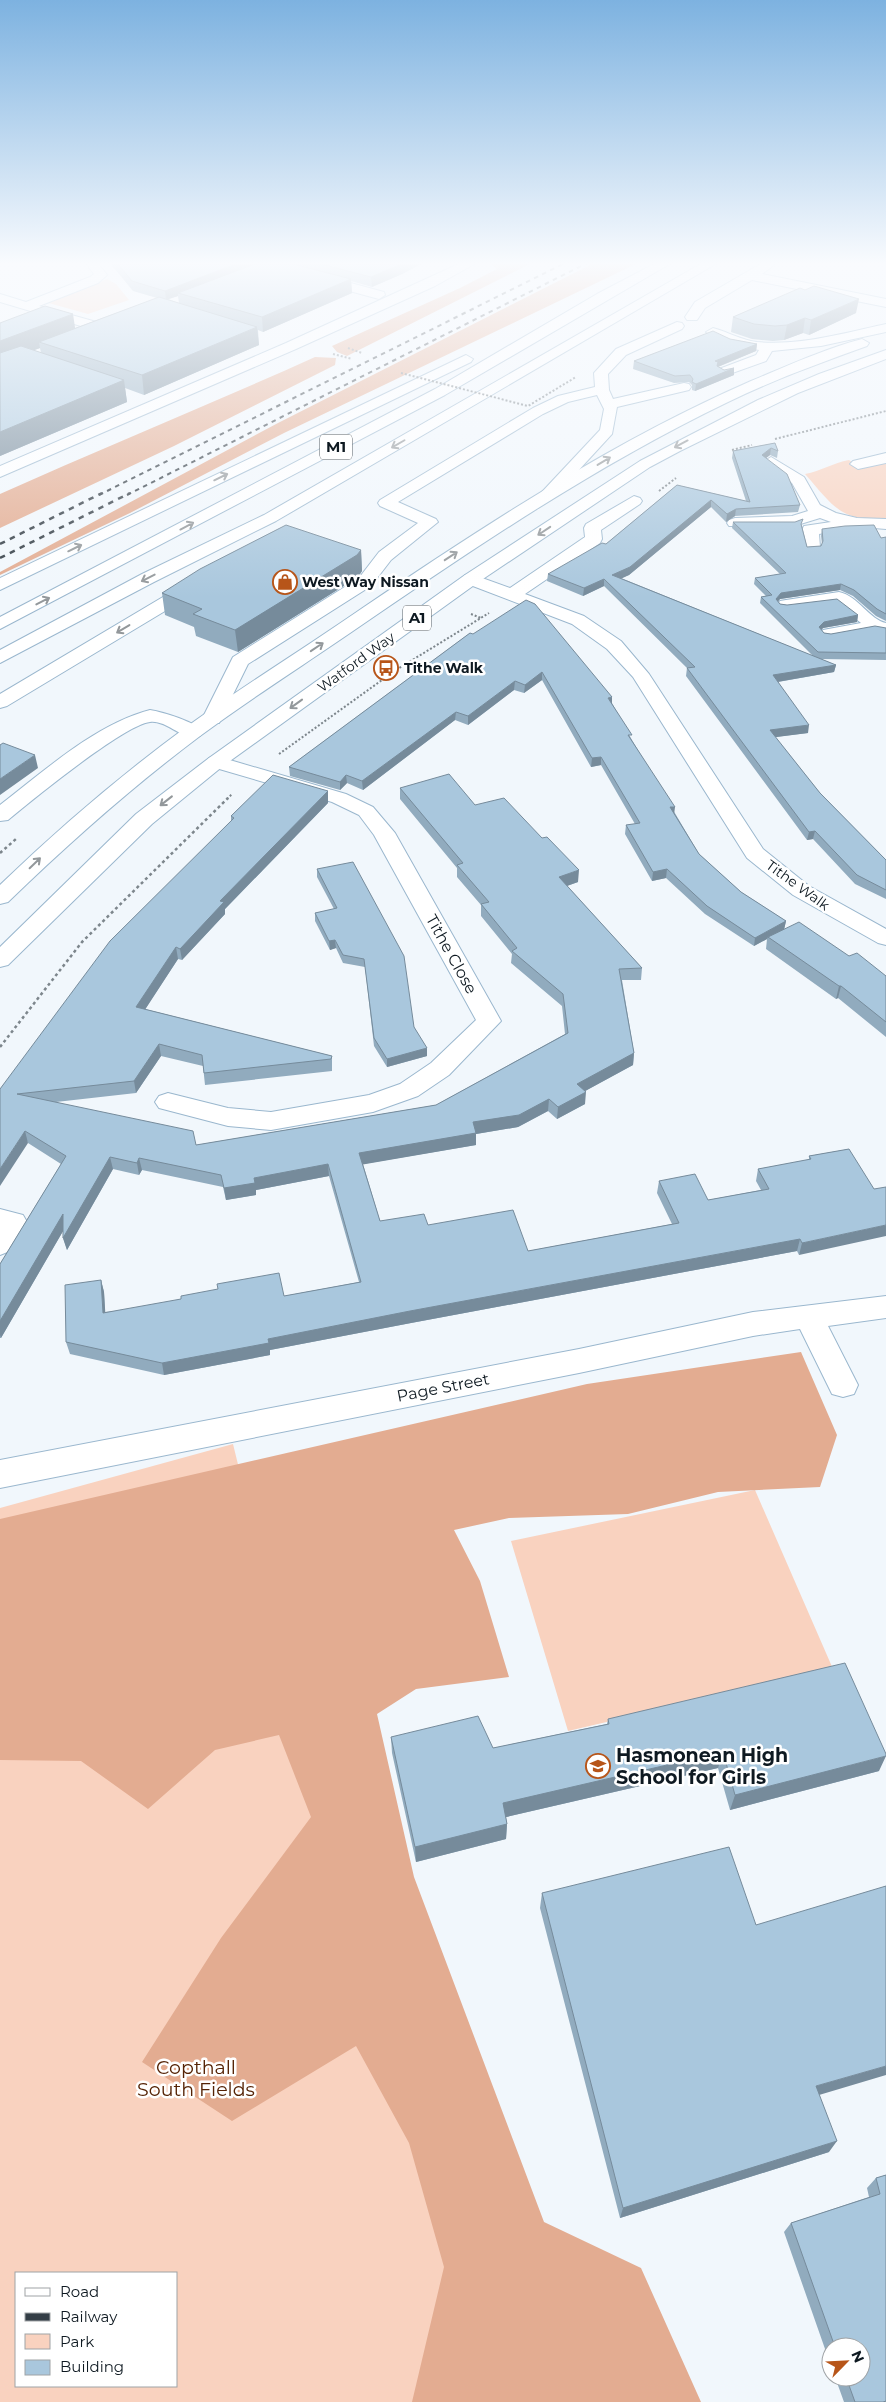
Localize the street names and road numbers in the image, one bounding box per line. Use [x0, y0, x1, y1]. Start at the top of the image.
road number: M1 [320, 434, 352, 460]
road number: A1 [403, 606, 431, 630]
street label: Watford Way [314, 628, 398, 696]
street label: Tithe Walk [763, 856, 834, 914]
street label: Tithe Close [422, 911, 481, 997]
street label: Page Street [395, 1369, 491, 1406]

